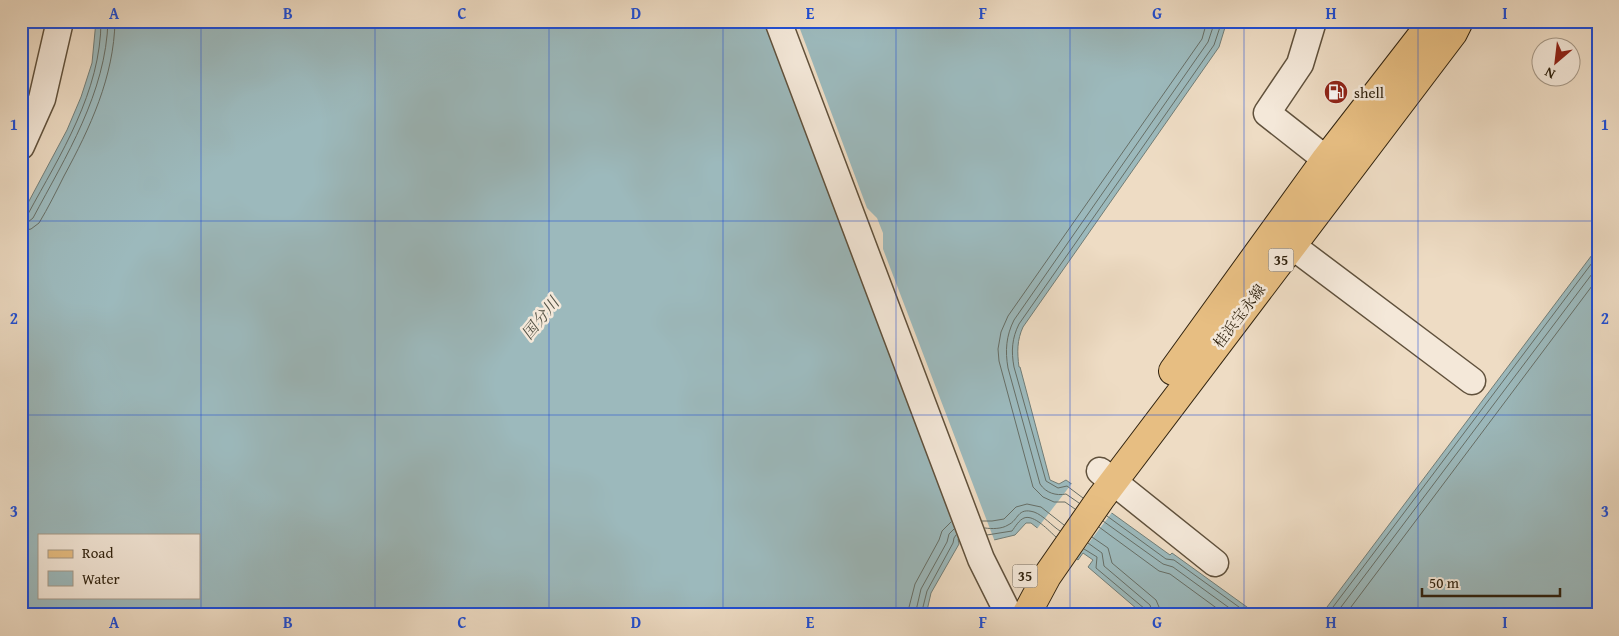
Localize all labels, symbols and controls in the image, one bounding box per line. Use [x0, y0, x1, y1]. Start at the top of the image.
text: A [109, 1, 120, 25]
text: B [283, 1, 293, 25]
text: C [457, 1, 467, 25]
text: D [631, 1, 641, 25]
text: E [806, 1, 815, 25]
text: F [979, 1, 987, 25]
text: G [1152, 1, 1162, 25]
text: H [1325, 1, 1337, 25]
text: I [1502, 1, 1508, 25]
north arrow [1532, 38, 1582, 88]
text: N [1541, 62, 1559, 85]
fuel station icon: shell [1323, 79, 1349, 105]
place label: shell [1354, 82, 1384, 103]
text: 1 [10, 112, 18, 136]
text: 1 [1601, 112, 1609, 136]
road number: 35 [1268, 248, 1294, 272]
street label: 桂浜宝永線 [1208, 280, 1270, 352]
water label: 国分川 [516, 290, 566, 344]
text: 2 [10, 306, 18, 330]
text: 2 [1601, 306, 1609, 330]
text: 3 [10, 499, 18, 523]
text: 3 [1601, 499, 1609, 523]
legend [38, 534, 200, 598]
text: Road [82, 542, 113, 563]
road number: 35 [1012, 564, 1038, 588]
scale bar [1422, 566, 1559, 598]
text: Water [82, 568, 120, 589]
text: 50 m [1429, 572, 1460, 593]
text: A [109, 610, 120, 634]
text: B [283, 610, 293, 634]
text: C [457, 610, 467, 634]
text: D [631, 610, 641, 634]
text: E [806, 610, 815, 634]
text: F [979, 610, 987, 634]
text: G [1152, 610, 1162, 634]
text: H [1325, 610, 1337, 634]
text: I [1502, 610, 1508, 634]

